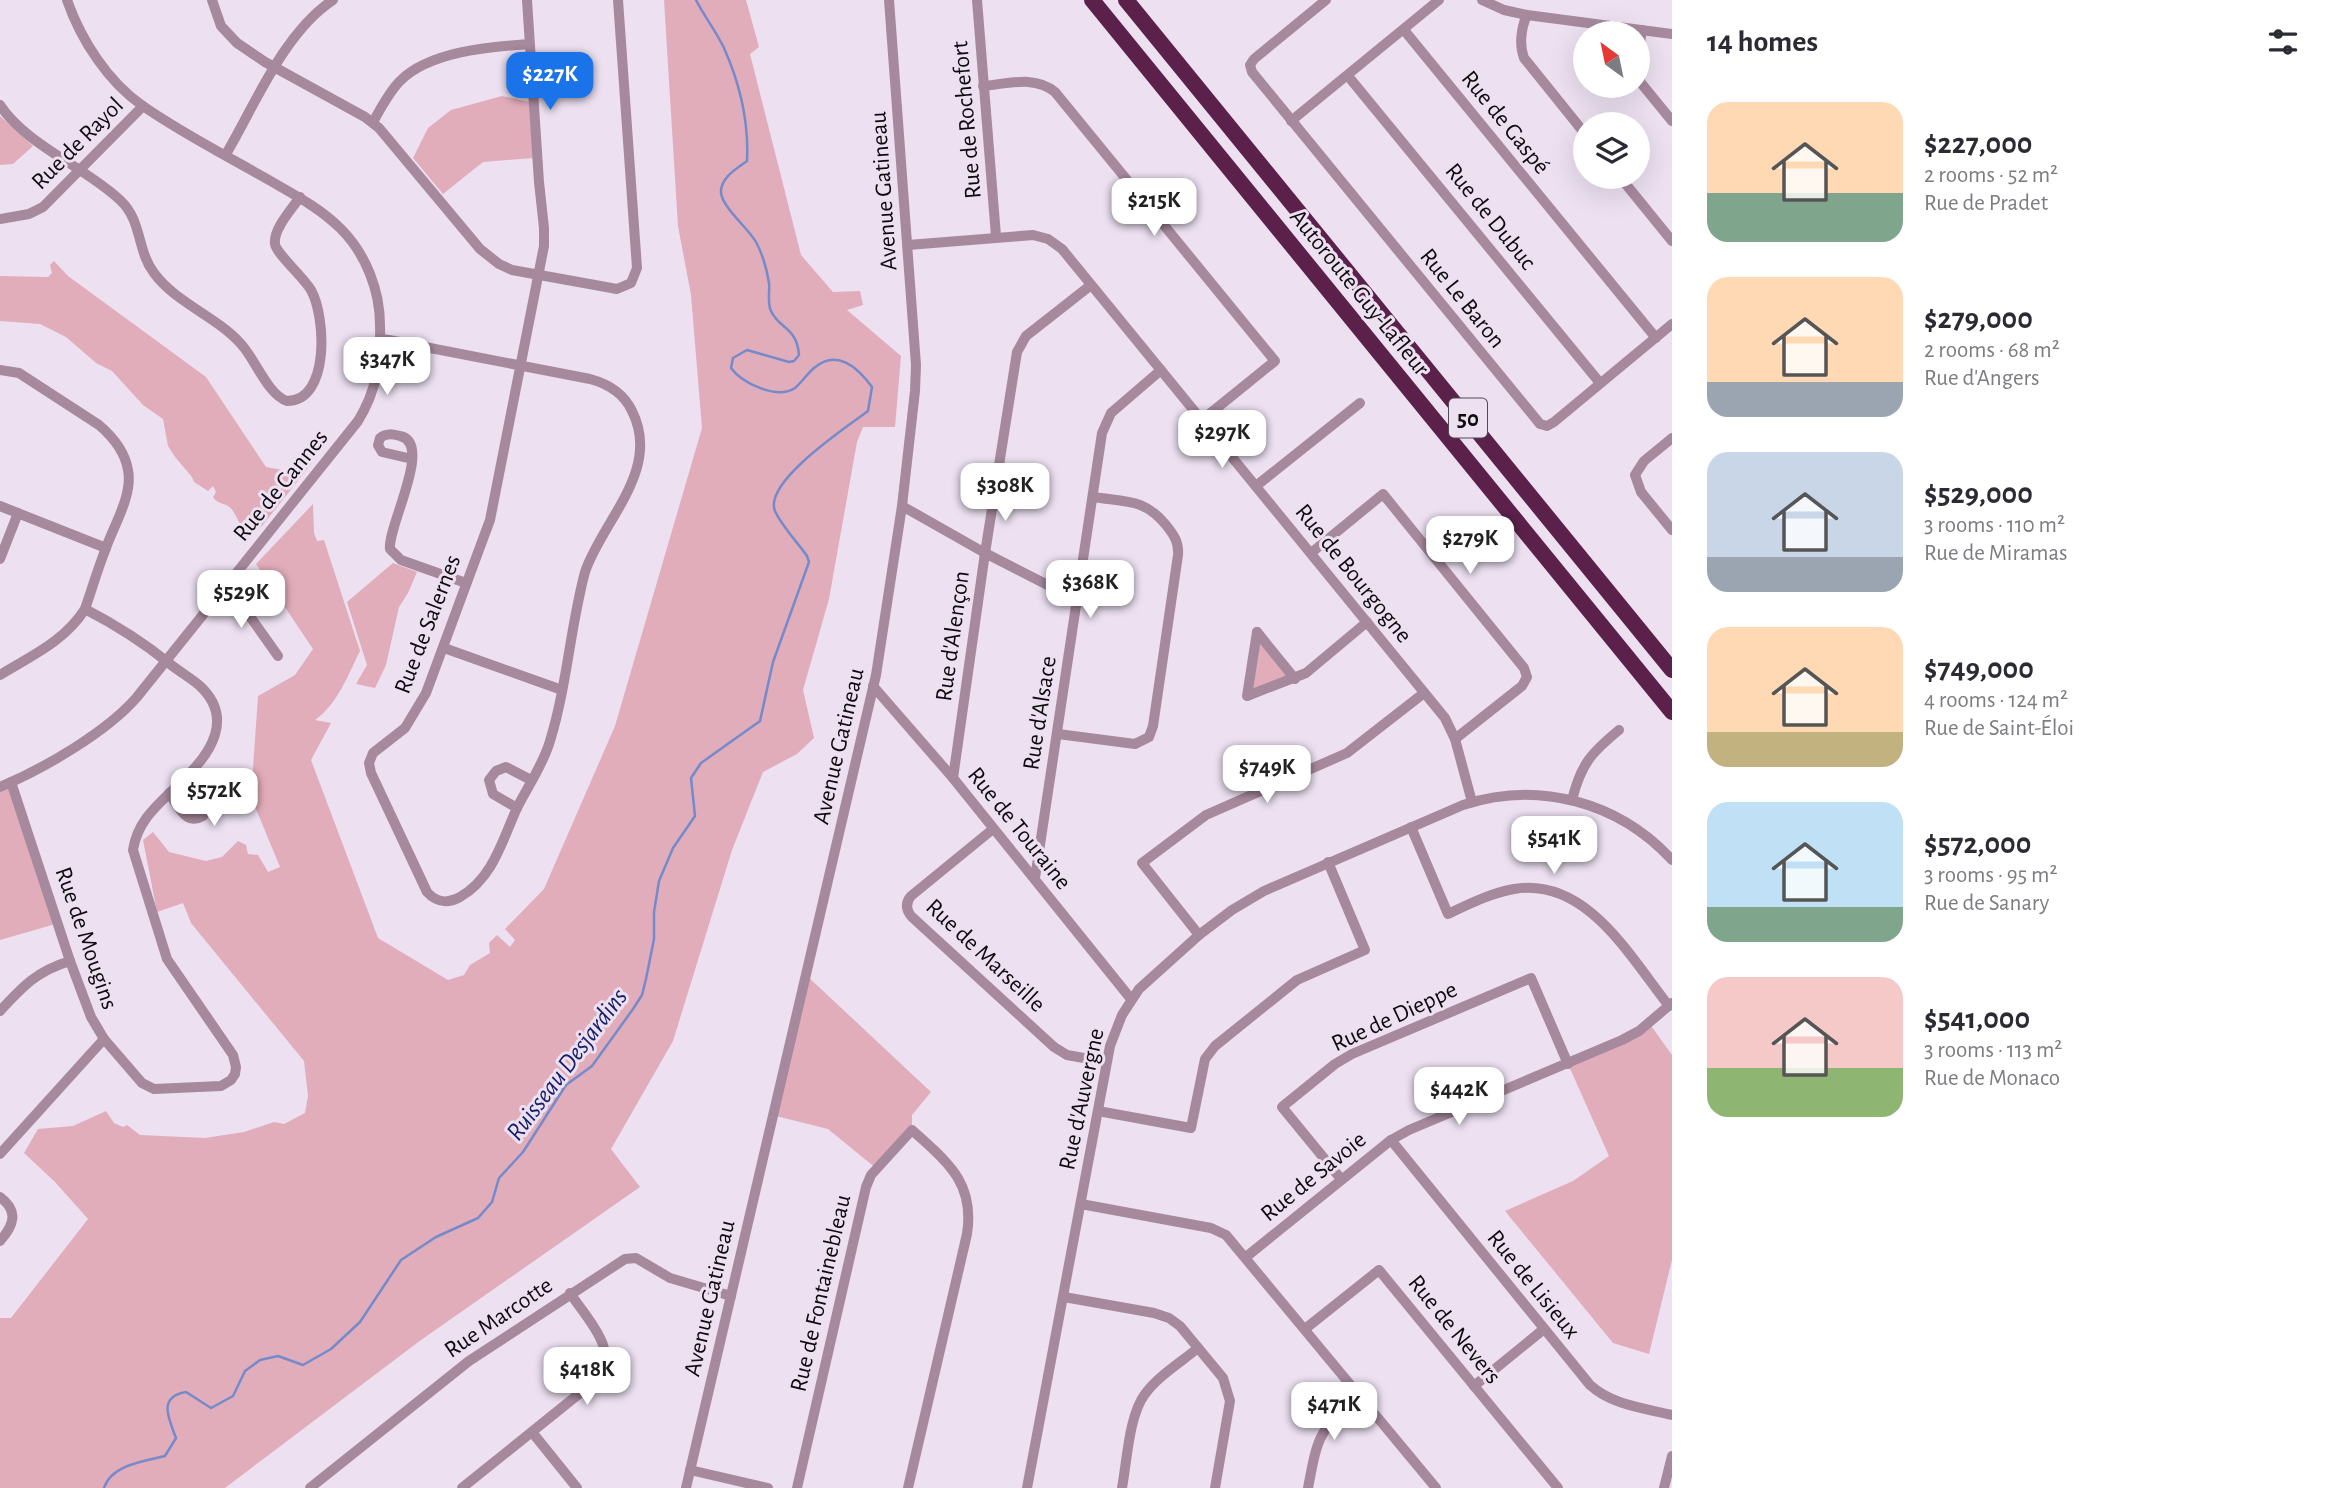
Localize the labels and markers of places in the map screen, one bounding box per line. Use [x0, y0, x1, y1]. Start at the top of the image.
pin: $227K [501, 52, 599, 112]
pin: $215K [1105, 178, 1203, 238]
pin: $347K [338, 338, 436, 397]
pin: $297K [1173, 410, 1271, 470]
pin: $308K [956, 463, 1054, 523]
pin: $279K [1421, 516, 1519, 576]
pin: $368K [1041, 560, 1139, 620]
pin: $529K [192, 570, 290, 630]
pin: $749K [1218, 746, 1316, 805]
pin: $572K [165, 768, 263, 828]
pin: $541K [1505, 816, 1603, 876]
pin: $442K [1410, 1068, 1508, 1127]
pin: $418K [538, 1348, 636, 1407]
pin: $471K [1285, 1382, 1383, 1442]

